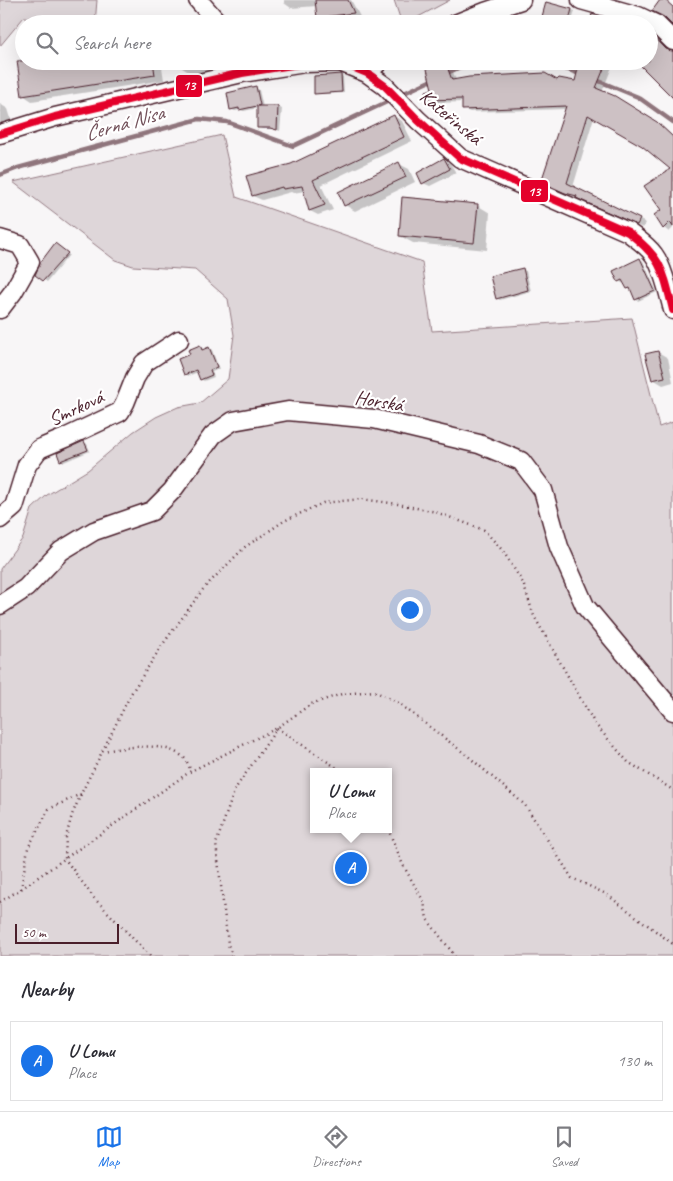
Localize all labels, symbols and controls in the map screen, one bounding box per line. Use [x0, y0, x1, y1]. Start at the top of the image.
search box [15, 15, 658, 70]
icon: search [33, 29, 61, 57]
text: Search here [73, 31, 150, 55]
line badge: 13 [175, 74, 203, 98]
text: 13 [183, 77, 197, 94]
street label: Kateřinská [415, 84, 489, 152]
water label: Černá Nisa [82, 99, 169, 147]
line badge: 13 [520, 179, 549, 203]
text: 13 [528, 183, 542, 200]
street label: Smrková [44, 383, 110, 432]
street label: Horská [353, 384, 407, 418]
your location [397, 597, 423, 623]
popup [310, 768, 392, 833]
text: U Lomu [328, 779, 374, 803]
text: Place [328, 803, 356, 823]
pin: A [335, 849, 367, 887]
scale bar [15, 921, 119, 944]
text: 50 m [22, 924, 46, 941]
text: Nearby [20, 976, 73, 1002]
text: U Lomu [68, 1039, 115, 1063]
text: A [33, 1051, 41, 1071]
text: 130 m [618, 1051, 652, 1071]
text: Place [68, 1063, 96, 1083]
tab: Map [95, 1123, 123, 1170]
tab: Directions [312, 1123, 361, 1170]
tab: Saved [550, 1123, 578, 1170]

